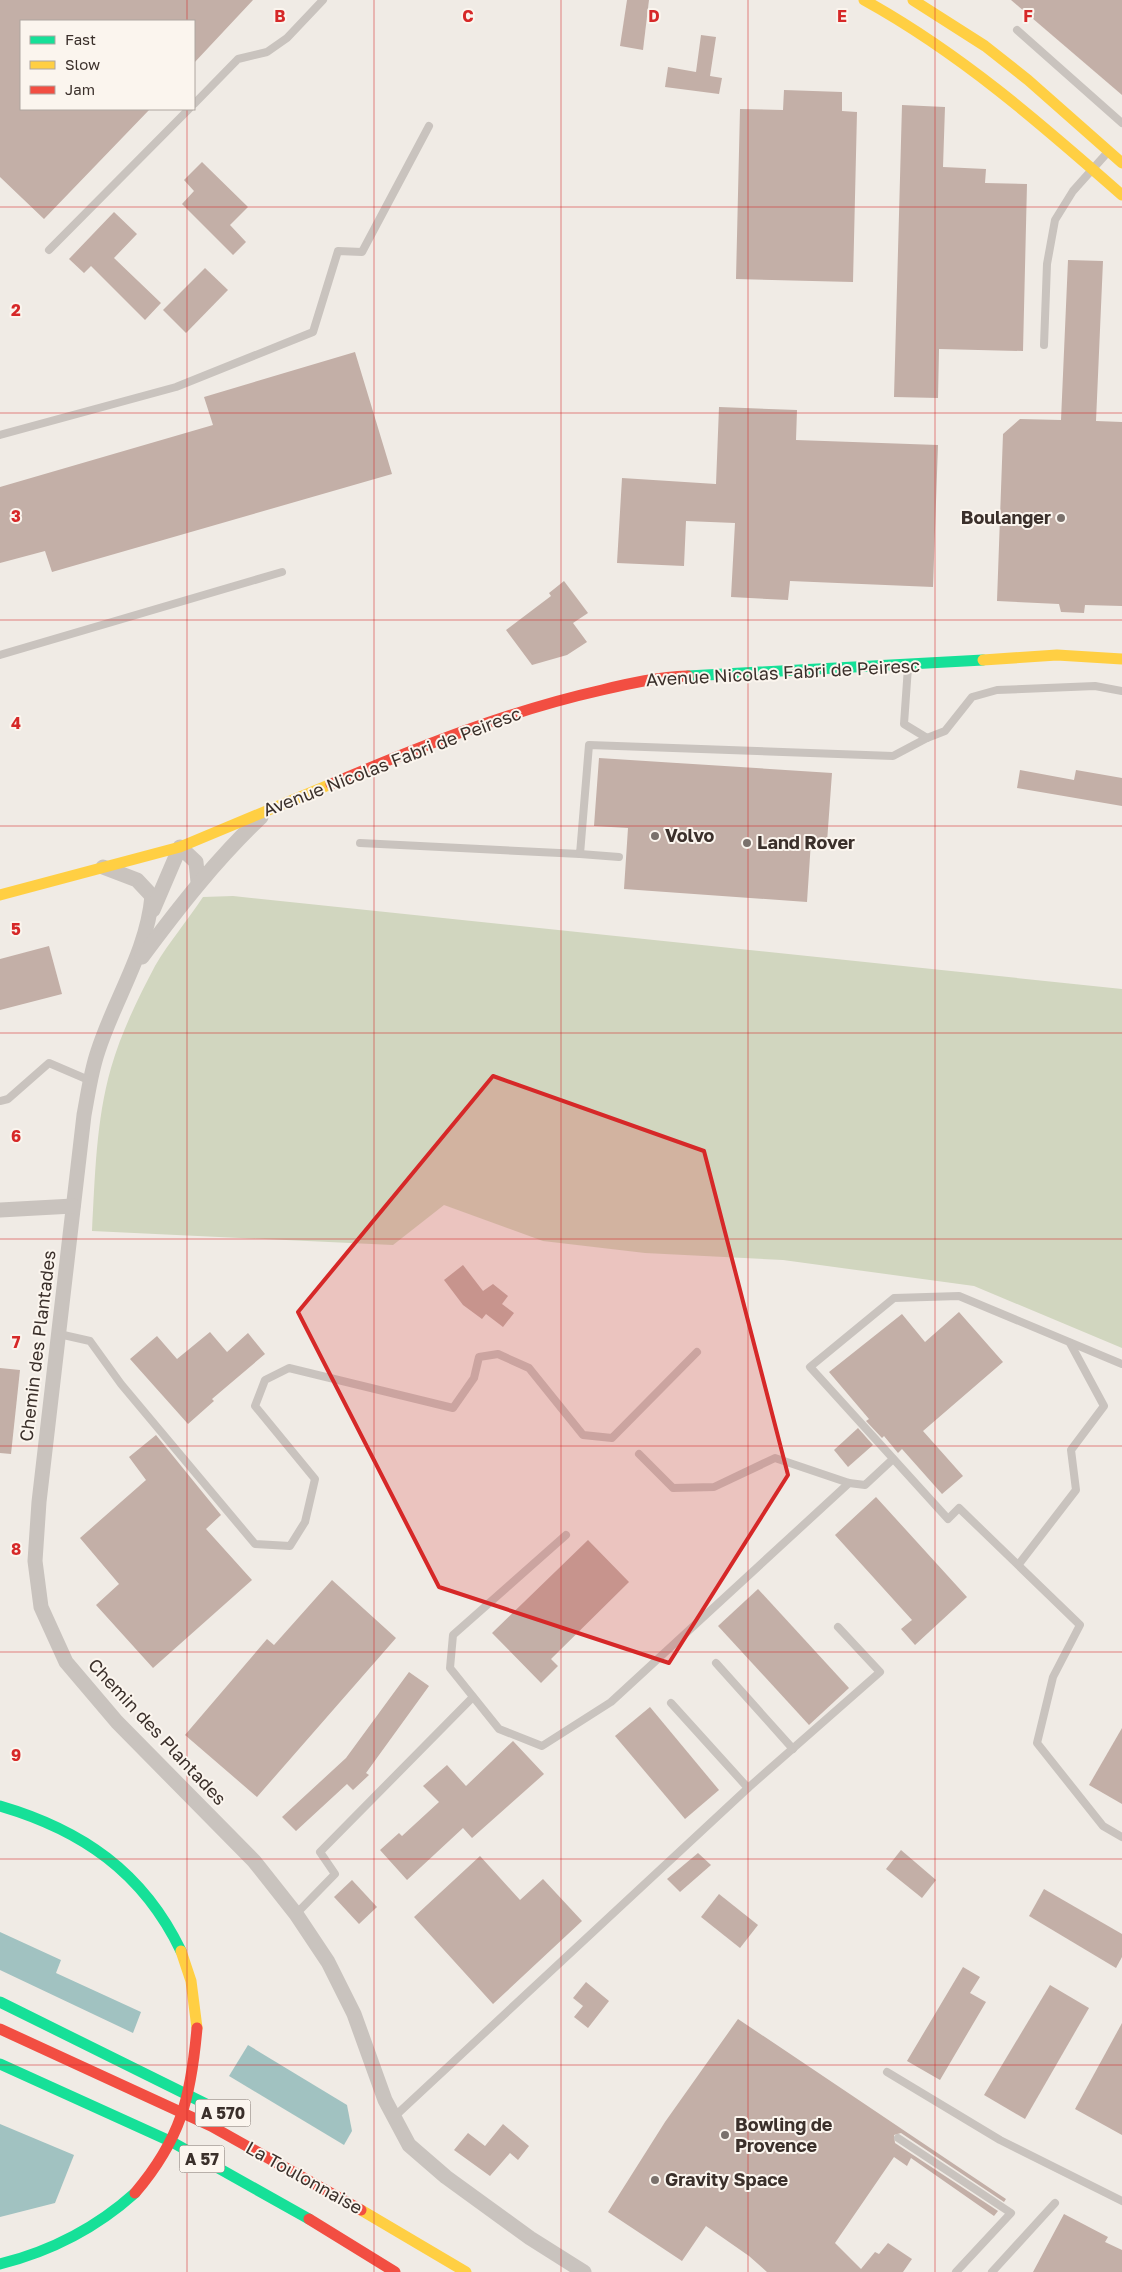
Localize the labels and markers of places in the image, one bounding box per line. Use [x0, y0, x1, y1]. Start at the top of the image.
place label: Boulanger [961, 506, 1051, 528]
marker: Boulanger [1055, 512, 1067, 524]
place label: Volvo [665, 824, 715, 846]
marker: Volvo [649, 830, 661, 842]
place label: Land Rover [757, 831, 855, 853]
marker: Land Rover [741, 837, 753, 849]
place label: Bowling de Provence [735, 2113, 833, 2156]
marker: Bowling de Provence [719, 2129, 731, 2141]
place label: Gravity Space [665, 2168, 788, 2190]
marker: Gravity Space [649, 2174, 661, 2186]

